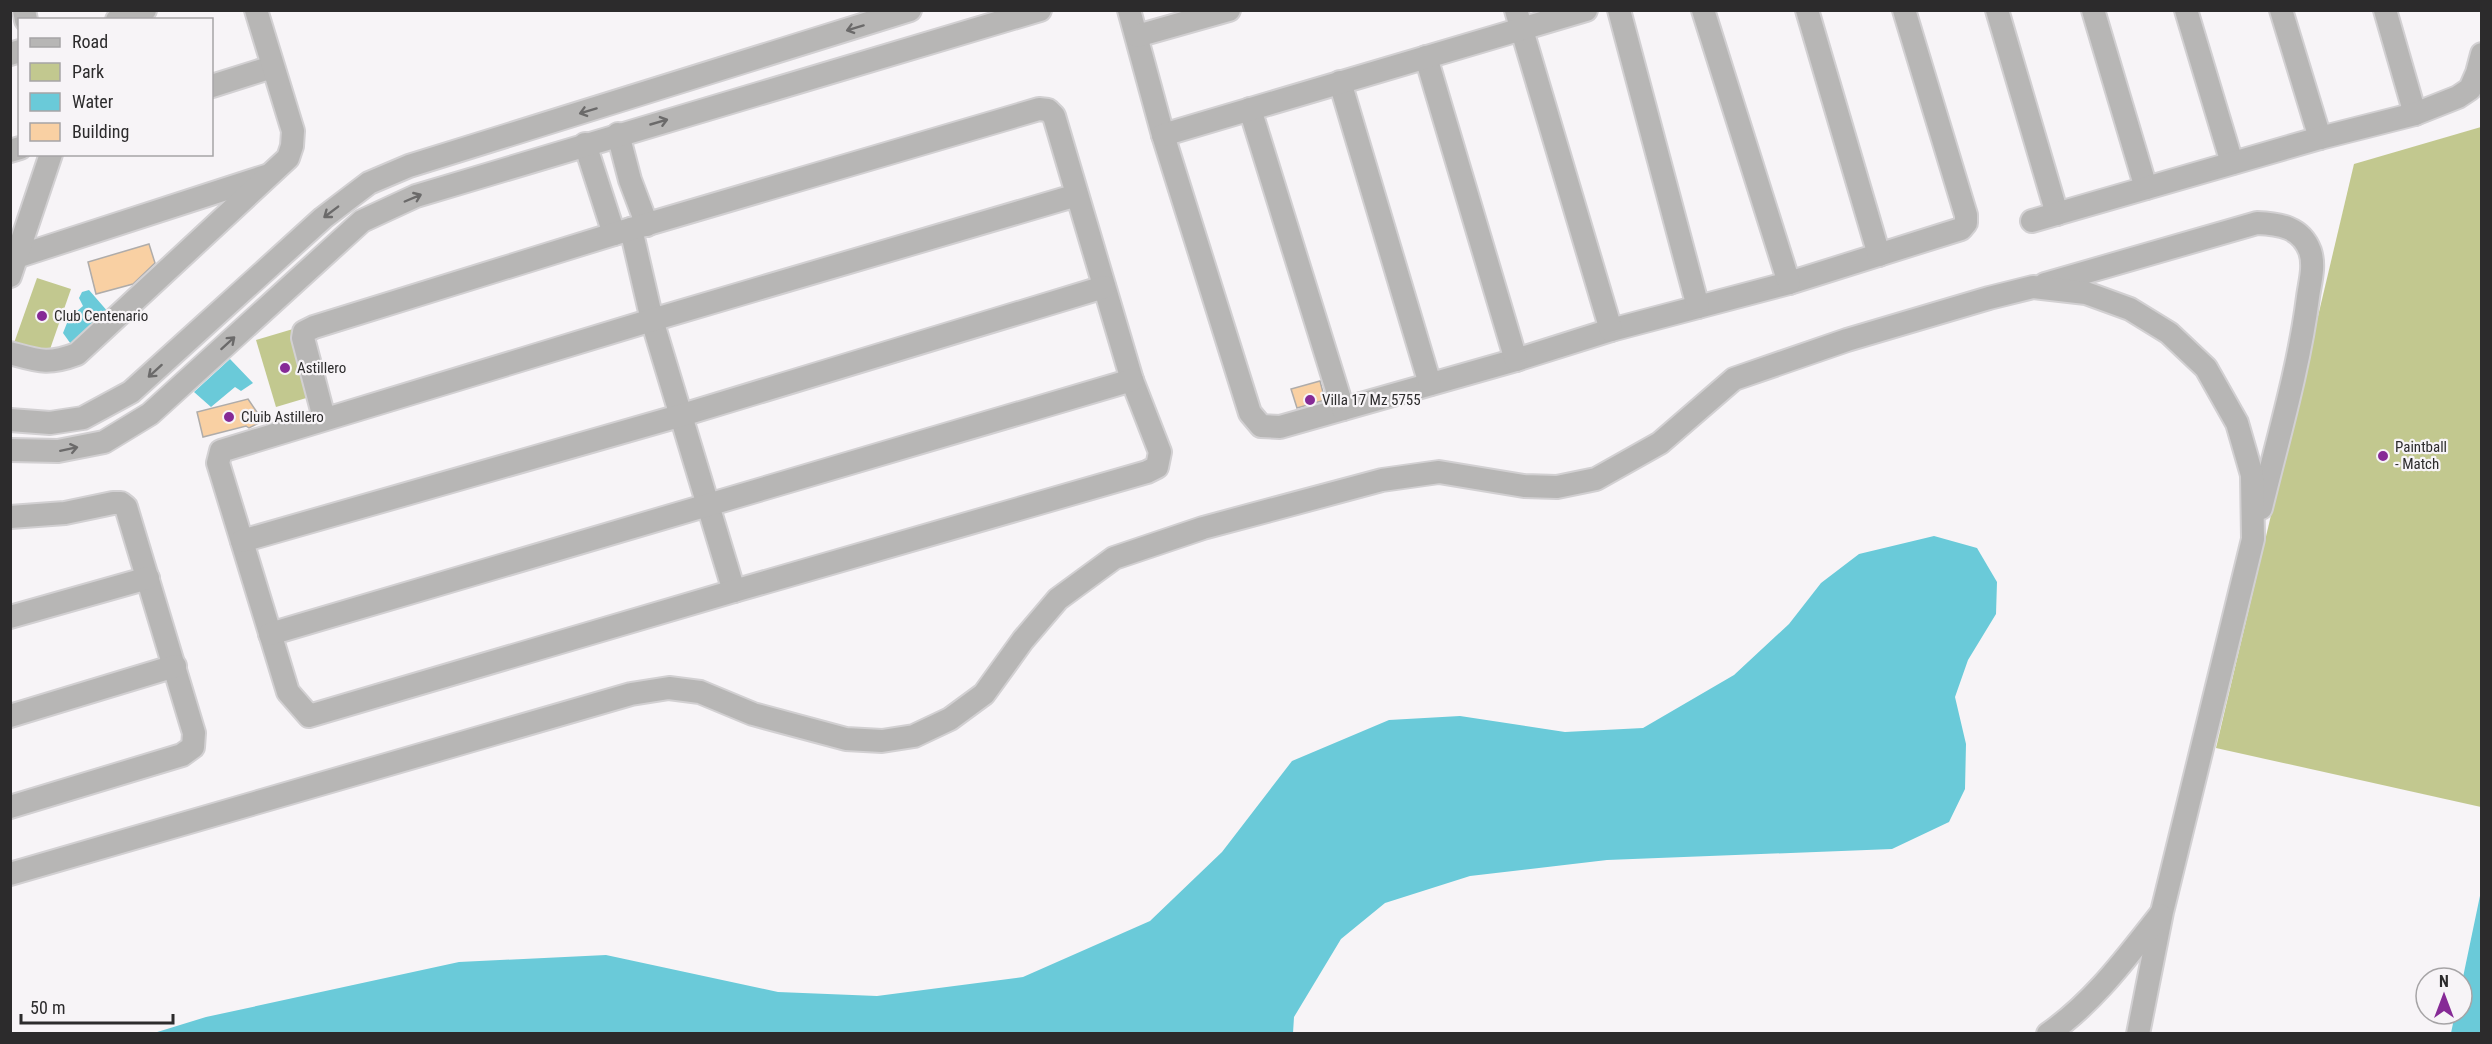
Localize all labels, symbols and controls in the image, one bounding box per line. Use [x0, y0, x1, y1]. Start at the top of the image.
legend [18, 18, 213, 156]
one-way arrow [846, 23, 865, 34]
text: Road [72, 31, 108, 52]
text: Park [72, 61, 104, 82]
text: Water [72, 91, 114, 112]
one-way arrow [579, 106, 598, 117]
one-way arrow [649, 116, 668, 127]
text: Building [72, 121, 129, 142]
one-way arrow [403, 192, 421, 203]
one-way arrow [323, 206, 339, 218]
place label: Club Centenario [54, 307, 148, 325]
marker: Club Centenario [35, 309, 49, 323]
one-way arrow [220, 336, 235, 350]
place label: Astillero [297, 359, 346, 377]
marker: Astillero [278, 361, 292, 375]
one-way arrow [147, 364, 162, 378]
place label: Villa 17 Mz 5755 [1322, 391, 1421, 409]
marker: Villa 17 Mz 5755 [1303, 393, 1317, 407]
place label: Cluib Astillero [241, 408, 324, 426]
marker: Cluib Astillero [222, 410, 236, 424]
place label: Paintball - Match [2395, 438, 2447, 473]
one-way arrow [58, 443, 78, 454]
marker: Paintball - Match [2376, 449, 2390, 463]
north arrow [2414, 966, 2474, 1026]
text: N [2439, 972, 2449, 991]
scale bar [21, 987, 172, 1025]
text: 50 m [30, 997, 65, 1018]

